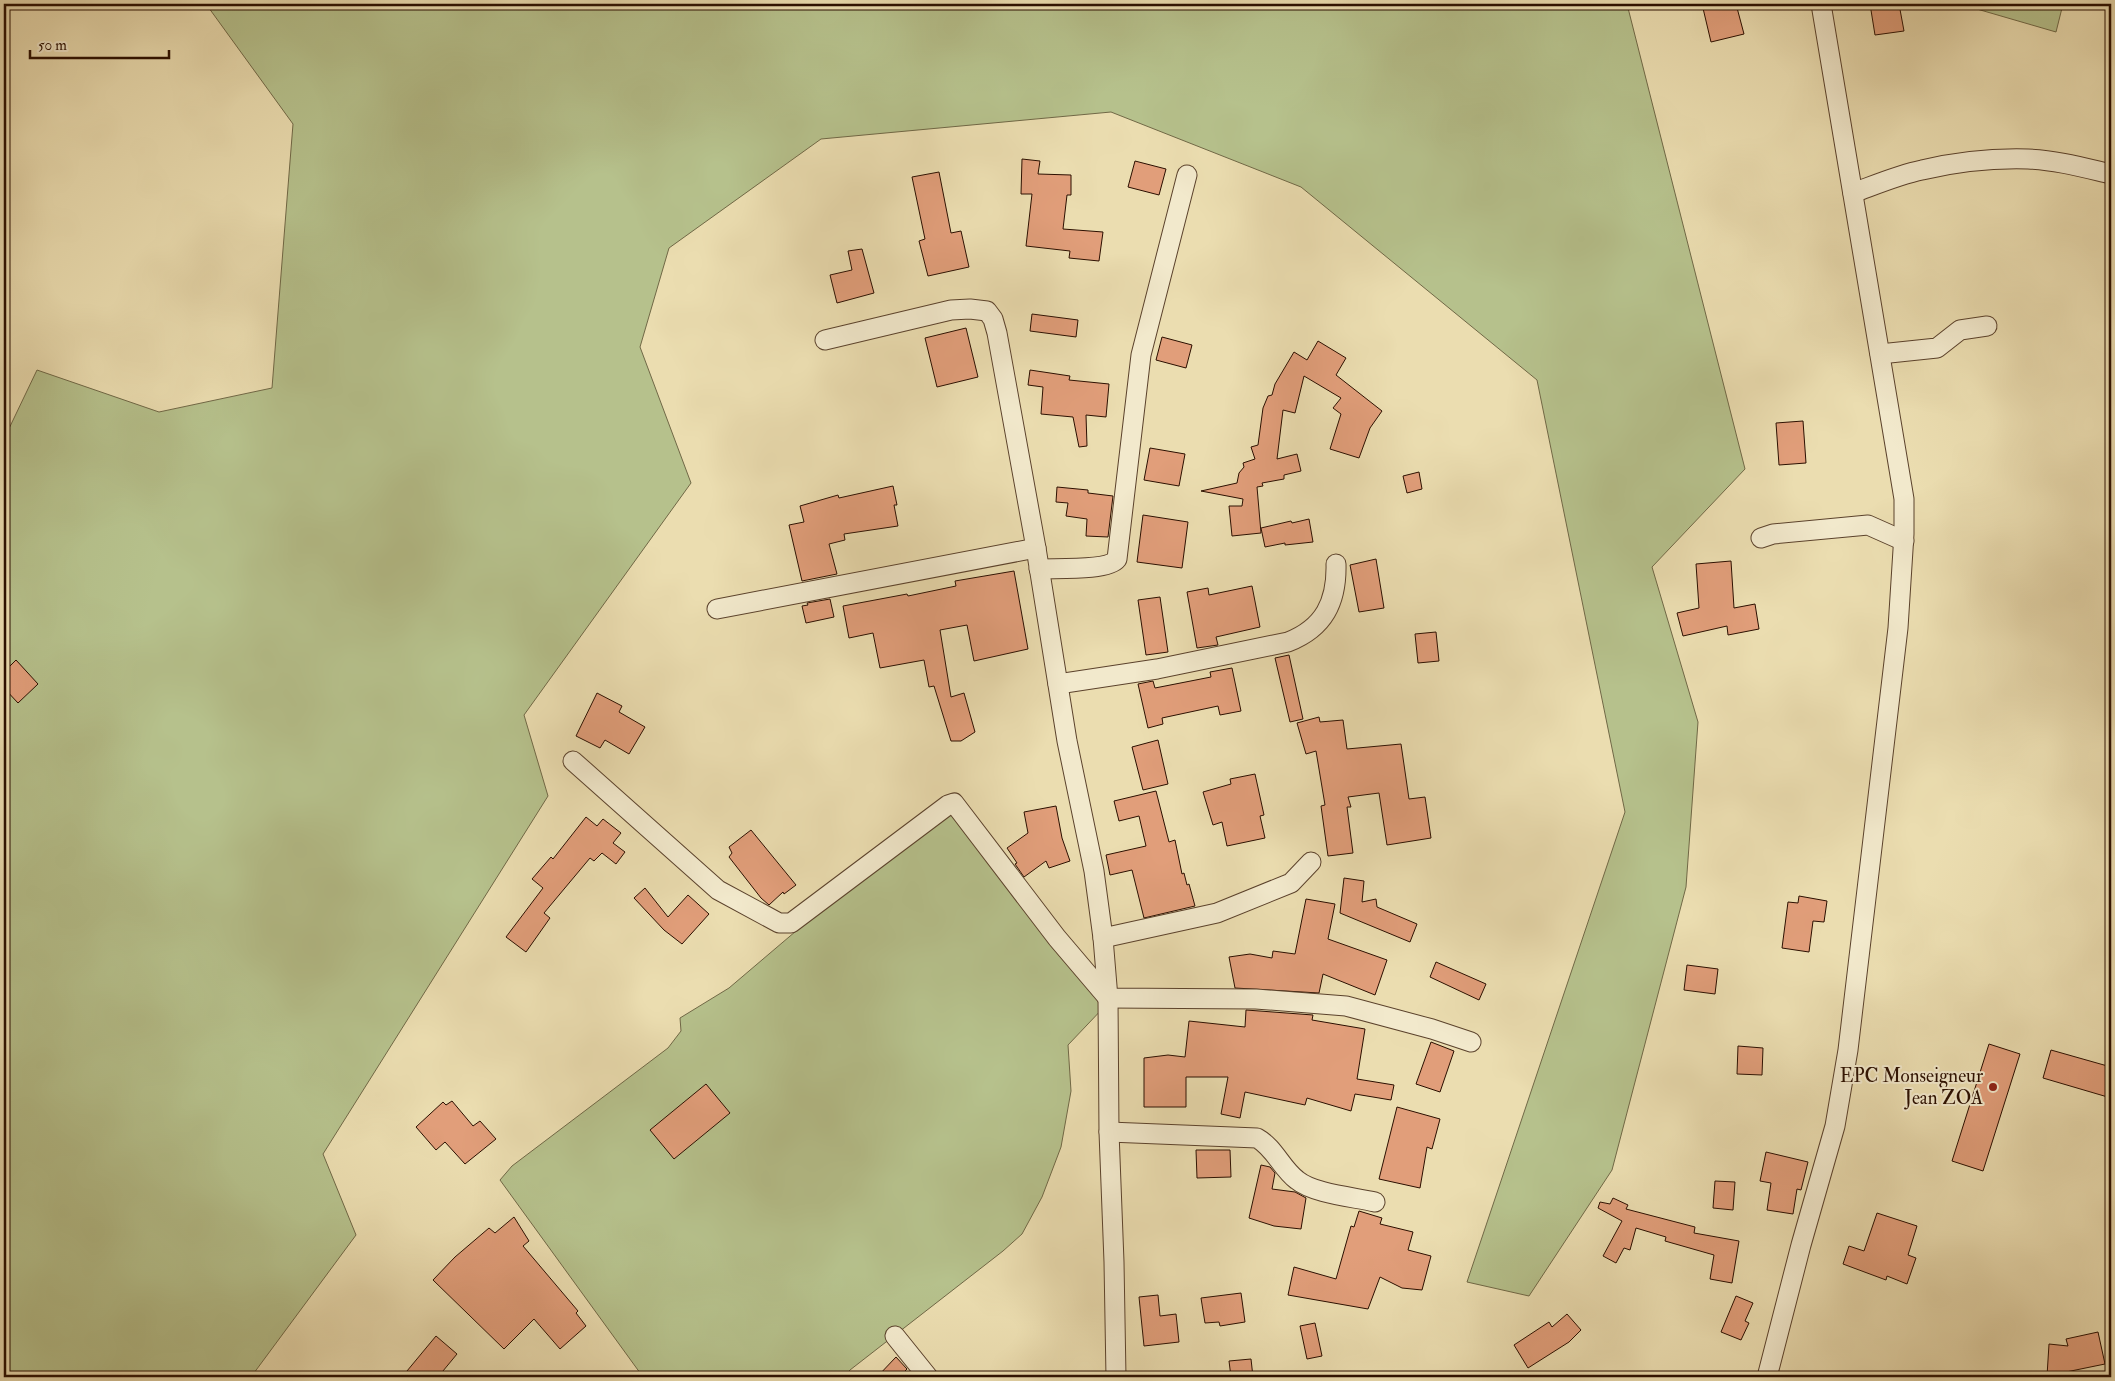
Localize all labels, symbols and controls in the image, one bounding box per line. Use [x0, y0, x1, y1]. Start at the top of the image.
scale bar [30, 28, 169, 60]
text: 50 m [38, 36, 67, 55]
place label: EPC Monseigneur Jean ZOA [1840, 1064, 1983, 1110]
marker: EPC Monseigneur Jean ZOA [1987, 1081, 1999, 1093]

